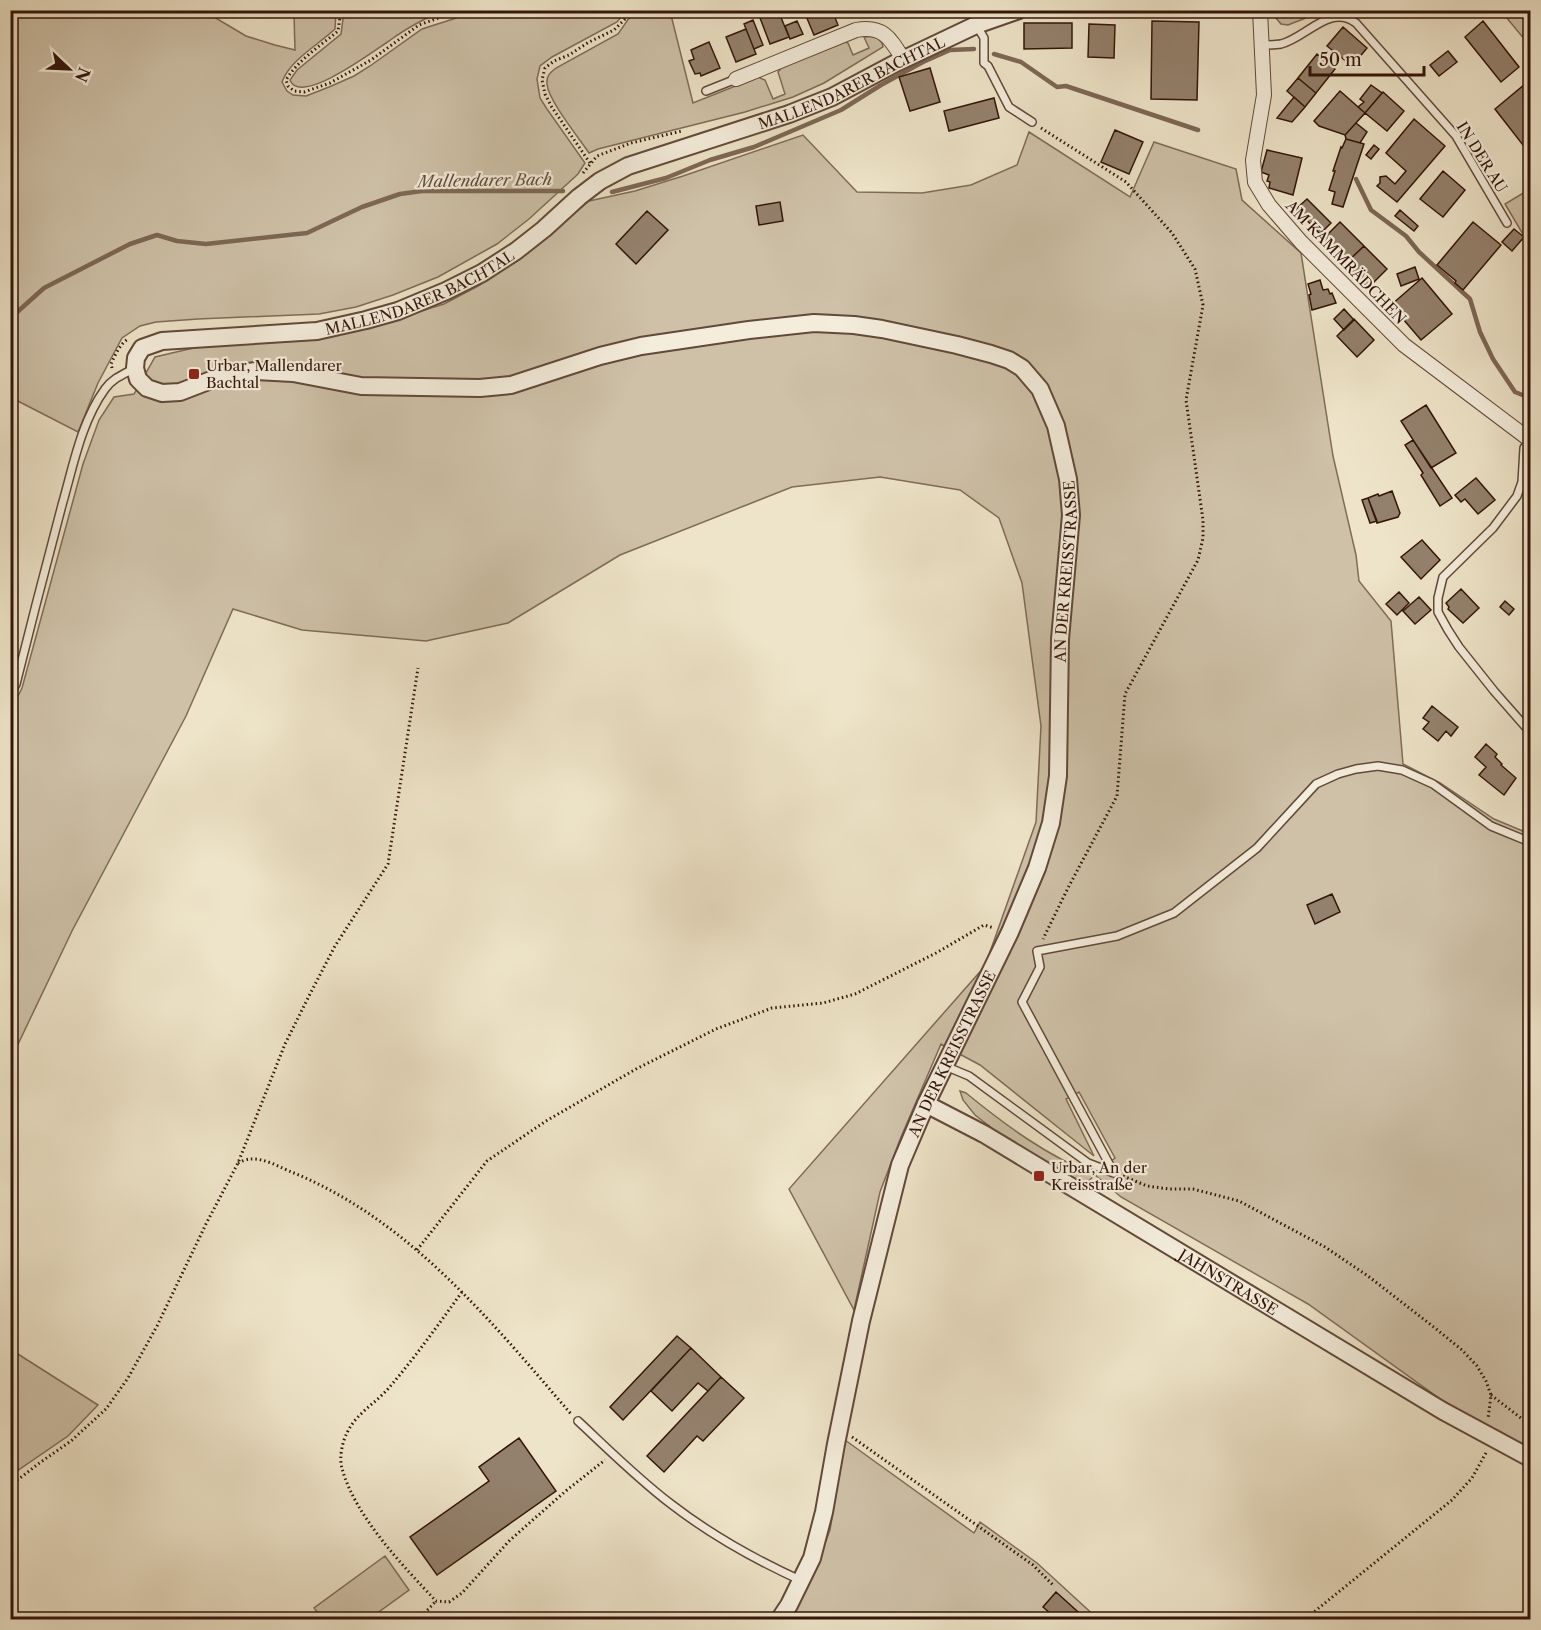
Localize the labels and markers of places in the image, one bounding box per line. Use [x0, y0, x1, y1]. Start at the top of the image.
place label: Urbar, Mallendarer Bachtal [206, 356, 343, 392]
marker: Urbar, Mallendarer Bachtal [187, 367, 201, 381]
place label: Urbar, An der Kreisstraße [1051, 1158, 1148, 1194]
marker: Urbar, An der Kreisstraße [1032, 1169, 1046, 1183]

